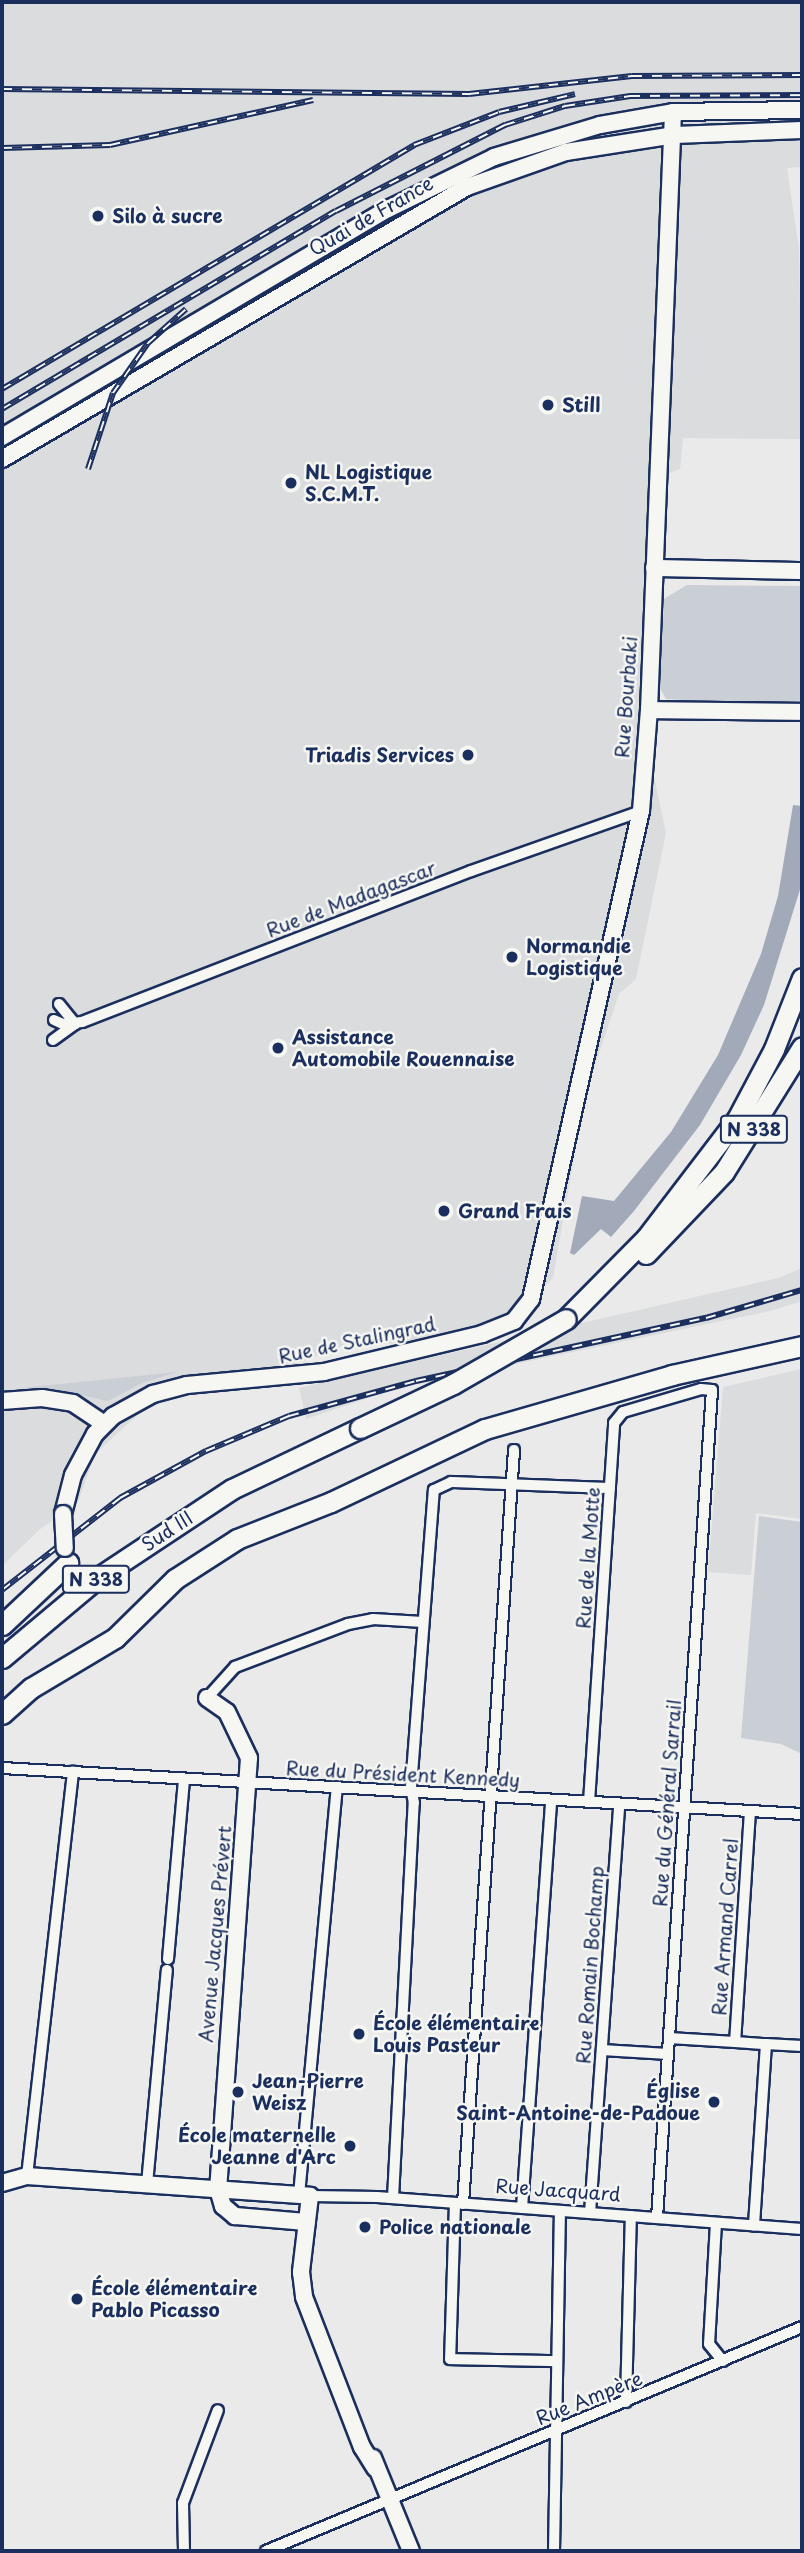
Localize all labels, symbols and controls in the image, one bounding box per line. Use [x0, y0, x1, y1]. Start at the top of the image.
street label: Quai de France [305, 171, 437, 261]
place label: Silo à sucre [112, 205, 224, 227]
marker: Silo à sucre [90, 208, 106, 224]
place label: Still [562, 394, 600, 416]
marker: Still [540, 397, 556, 413]
place label: NL Logistique S.C.M.T. [305, 461, 434, 505]
marker: NL Logistique S.C.M.T. [283, 475, 299, 491]
street label: Rue Bourbaki [610, 634, 642, 760]
place label: Triadis Services [305, 744, 454, 766]
marker: Triadis Services [460, 747, 476, 763]
street label: Rue de Madagascar [262, 856, 440, 942]
place label: Normandie Logistique [526, 935, 631, 979]
marker: Normandie Logistique [504, 949, 520, 965]
place label: Assistance Automobile Rouennaise [292, 1026, 516, 1070]
marker: Assistance Automobile Rouennaise [270, 1040, 286, 1056]
road number: N 338 [719, 1114, 789, 1144]
place label: Grand Frais [458, 1200, 572, 1222]
marker: Grand Frais [436, 1203, 452, 1219]
street label: Rue de Stalingrad [274, 1312, 440, 1368]
street label: Rue de la Motte [572, 1485, 604, 1631]
street label: Sud III [137, 1506, 197, 1556]
road number: N 338 [61, 1564, 131, 1594]
street label: Rue du Général Sarrail [648, 1697, 686, 1909]
street label: Rue du Président Kennedy [284, 1756, 522, 1792]
street label: Avenue Jacques Prévert [194, 1825, 236, 2043]
street label: Rue Armand Carrel [707, 1836, 743, 2018]
street label: Rue Romain Bochamp [572, 1864, 608, 2066]
place label: École élémentaire Louis Pasteur [373, 2012, 541, 2056]
marker: École élémentaire Louis Pasteur [351, 2026, 367, 2042]
place label: Jean-Pierre Weisz [252, 2070, 364, 2114]
place label: Église Saint-Antoine-de-Padoue [456, 2080, 700, 2124]
marker: Jean-Pierre Weisz [230, 2084, 246, 2100]
marker: Église Saint-Antoine-de-Padoue [706, 2094, 722, 2110]
place label: École maternelle Jeanne d'Arc [177, 2124, 336, 2168]
marker: École maternelle Jeanne d'Arc [342, 2138, 358, 2154]
street label: Rue Jacquard [494, 2174, 622, 2206]
place label: Police nationale [379, 2216, 531, 2238]
marker: Police nationale [357, 2219, 373, 2235]
place label: École élémentaire Pablo Picasso [91, 2277, 259, 2321]
marker: École élémentaire Pablo Picasso [69, 2291, 85, 2307]
street label: Rue Ampère [532, 2366, 646, 2430]

